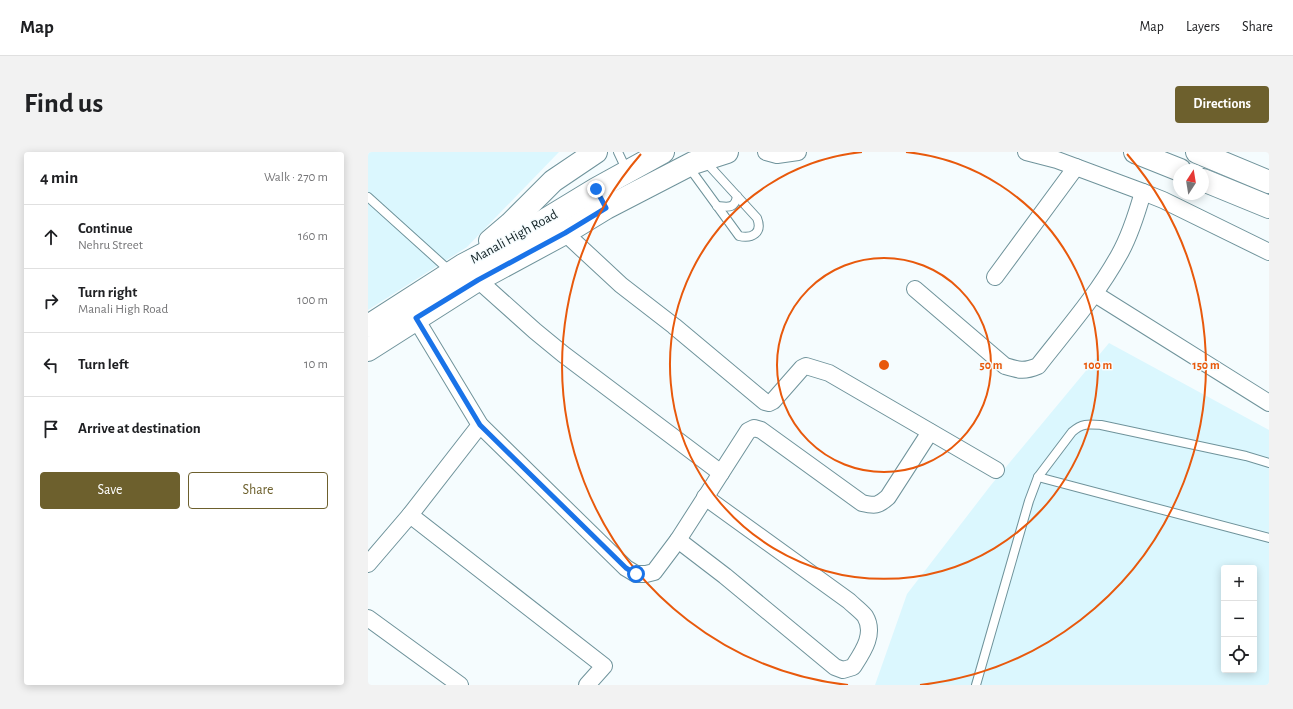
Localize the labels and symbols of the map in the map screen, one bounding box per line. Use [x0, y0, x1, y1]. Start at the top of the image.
north arrow [1173, 164, 1209, 200]
route end [587, 180, 605, 198]
street label: Manali High Road [468, 207, 560, 267]
centre of rings [877, 358, 891, 372]
text: 50 m [980, 359, 1003, 371]
text: 100 m [1084, 359, 1112, 371]
text: 150 m [1192, 359, 1220, 371]
route start [627, 565, 645, 583]

